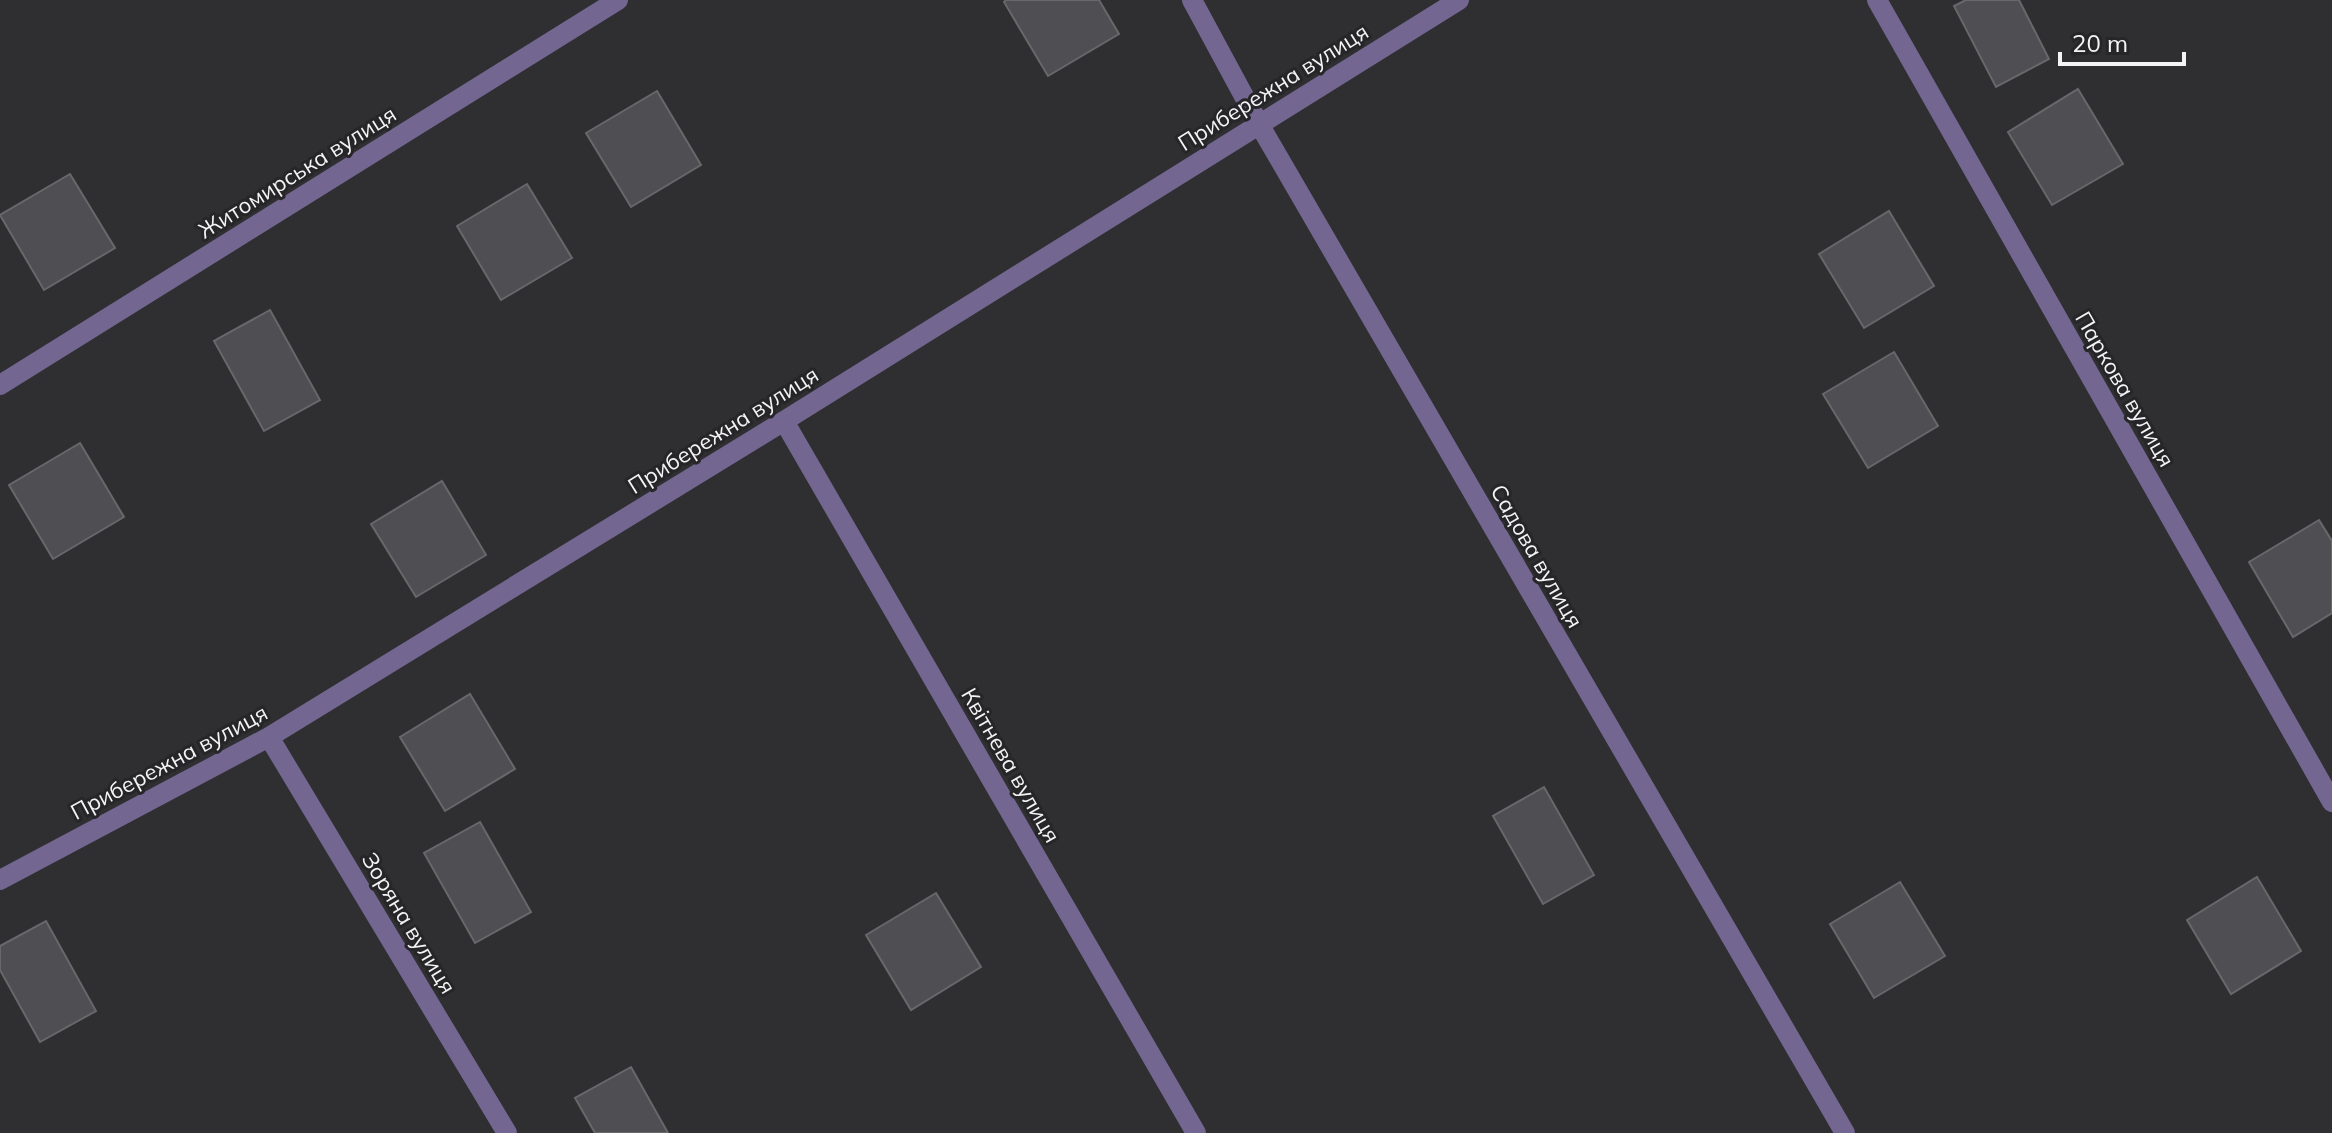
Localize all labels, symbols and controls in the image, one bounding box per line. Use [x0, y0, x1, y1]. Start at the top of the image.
scale bar [2060, 16, 2184, 66]
street label: Прибережна вулиця [1173, 17, 1373, 157]
text: 20 m [2072, 28, 2128, 58]
street label: Житомирська вулиця [193, 100, 401, 244]
street label: Паркова вулиця [2069, 306, 2181, 472]
street label: Прибережна вулиця [623, 360, 823, 500]
street label: Садова вулиця [1485, 479, 1589, 633]
street label: Квітнева вулиця [955, 683, 1067, 847]
street label: Прибережна вулиця [66, 698, 272, 826]
street label: Зоряна вулиця [356, 847, 462, 999]

